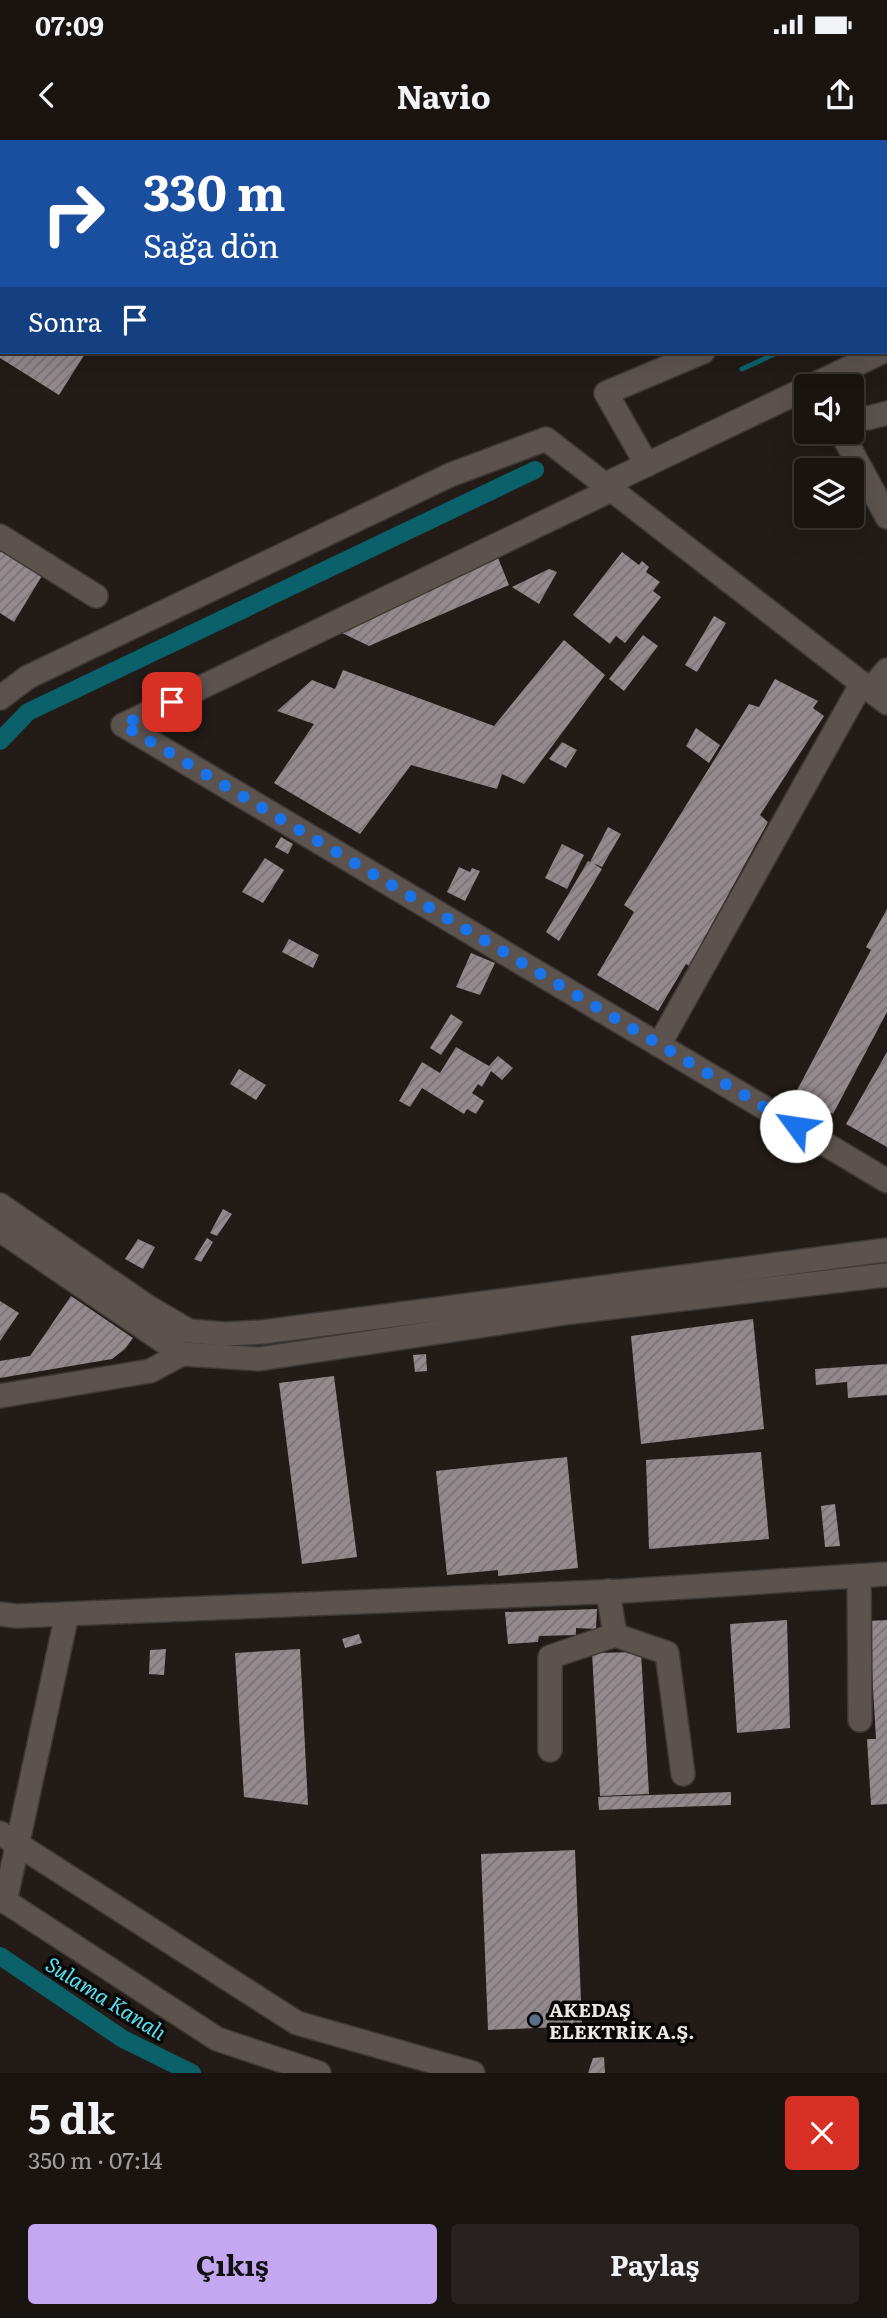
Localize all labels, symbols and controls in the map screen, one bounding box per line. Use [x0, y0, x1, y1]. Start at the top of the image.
text: 07:09 [35, 5, 104, 44]
text: Navio [396, 71, 491, 119]
icon: back [28, 76, 66, 114]
icon: share [821, 76, 859, 114]
text: 330 m [143, 153, 286, 226]
icon: right [28, 168, 119, 259]
text: Sağa dön [143, 220, 279, 268]
text: Sonra [28, 301, 102, 340]
icon: arrive [116, 301, 154, 339]
map controls [794, 374, 864, 528]
button: sound [794, 374, 864, 444]
button: layers [794, 458, 864, 528]
pin [142, 672, 202, 732]
icon: arrive [153, 683, 191, 721]
position arrow [759, 1089, 833, 1163]
water label: Sulama Kanalı [41, 1947, 174, 2047]
place label: AKEDAŞ ELEKTRİK A.Ş. [549, 1995, 695, 2045]
marker: AKEDAŞ ELEKTRİK A.Ş. [527, 2012, 543, 2028]
text: 5 dk [28, 2085, 115, 2147]
button: close [785, 2096, 859, 2170]
text: 350 m · 07:14 [28, 2142, 162, 2176]
button: Çıkış [28, 2224, 437, 2304]
button: Paylaş [451, 2224, 859, 2304]

